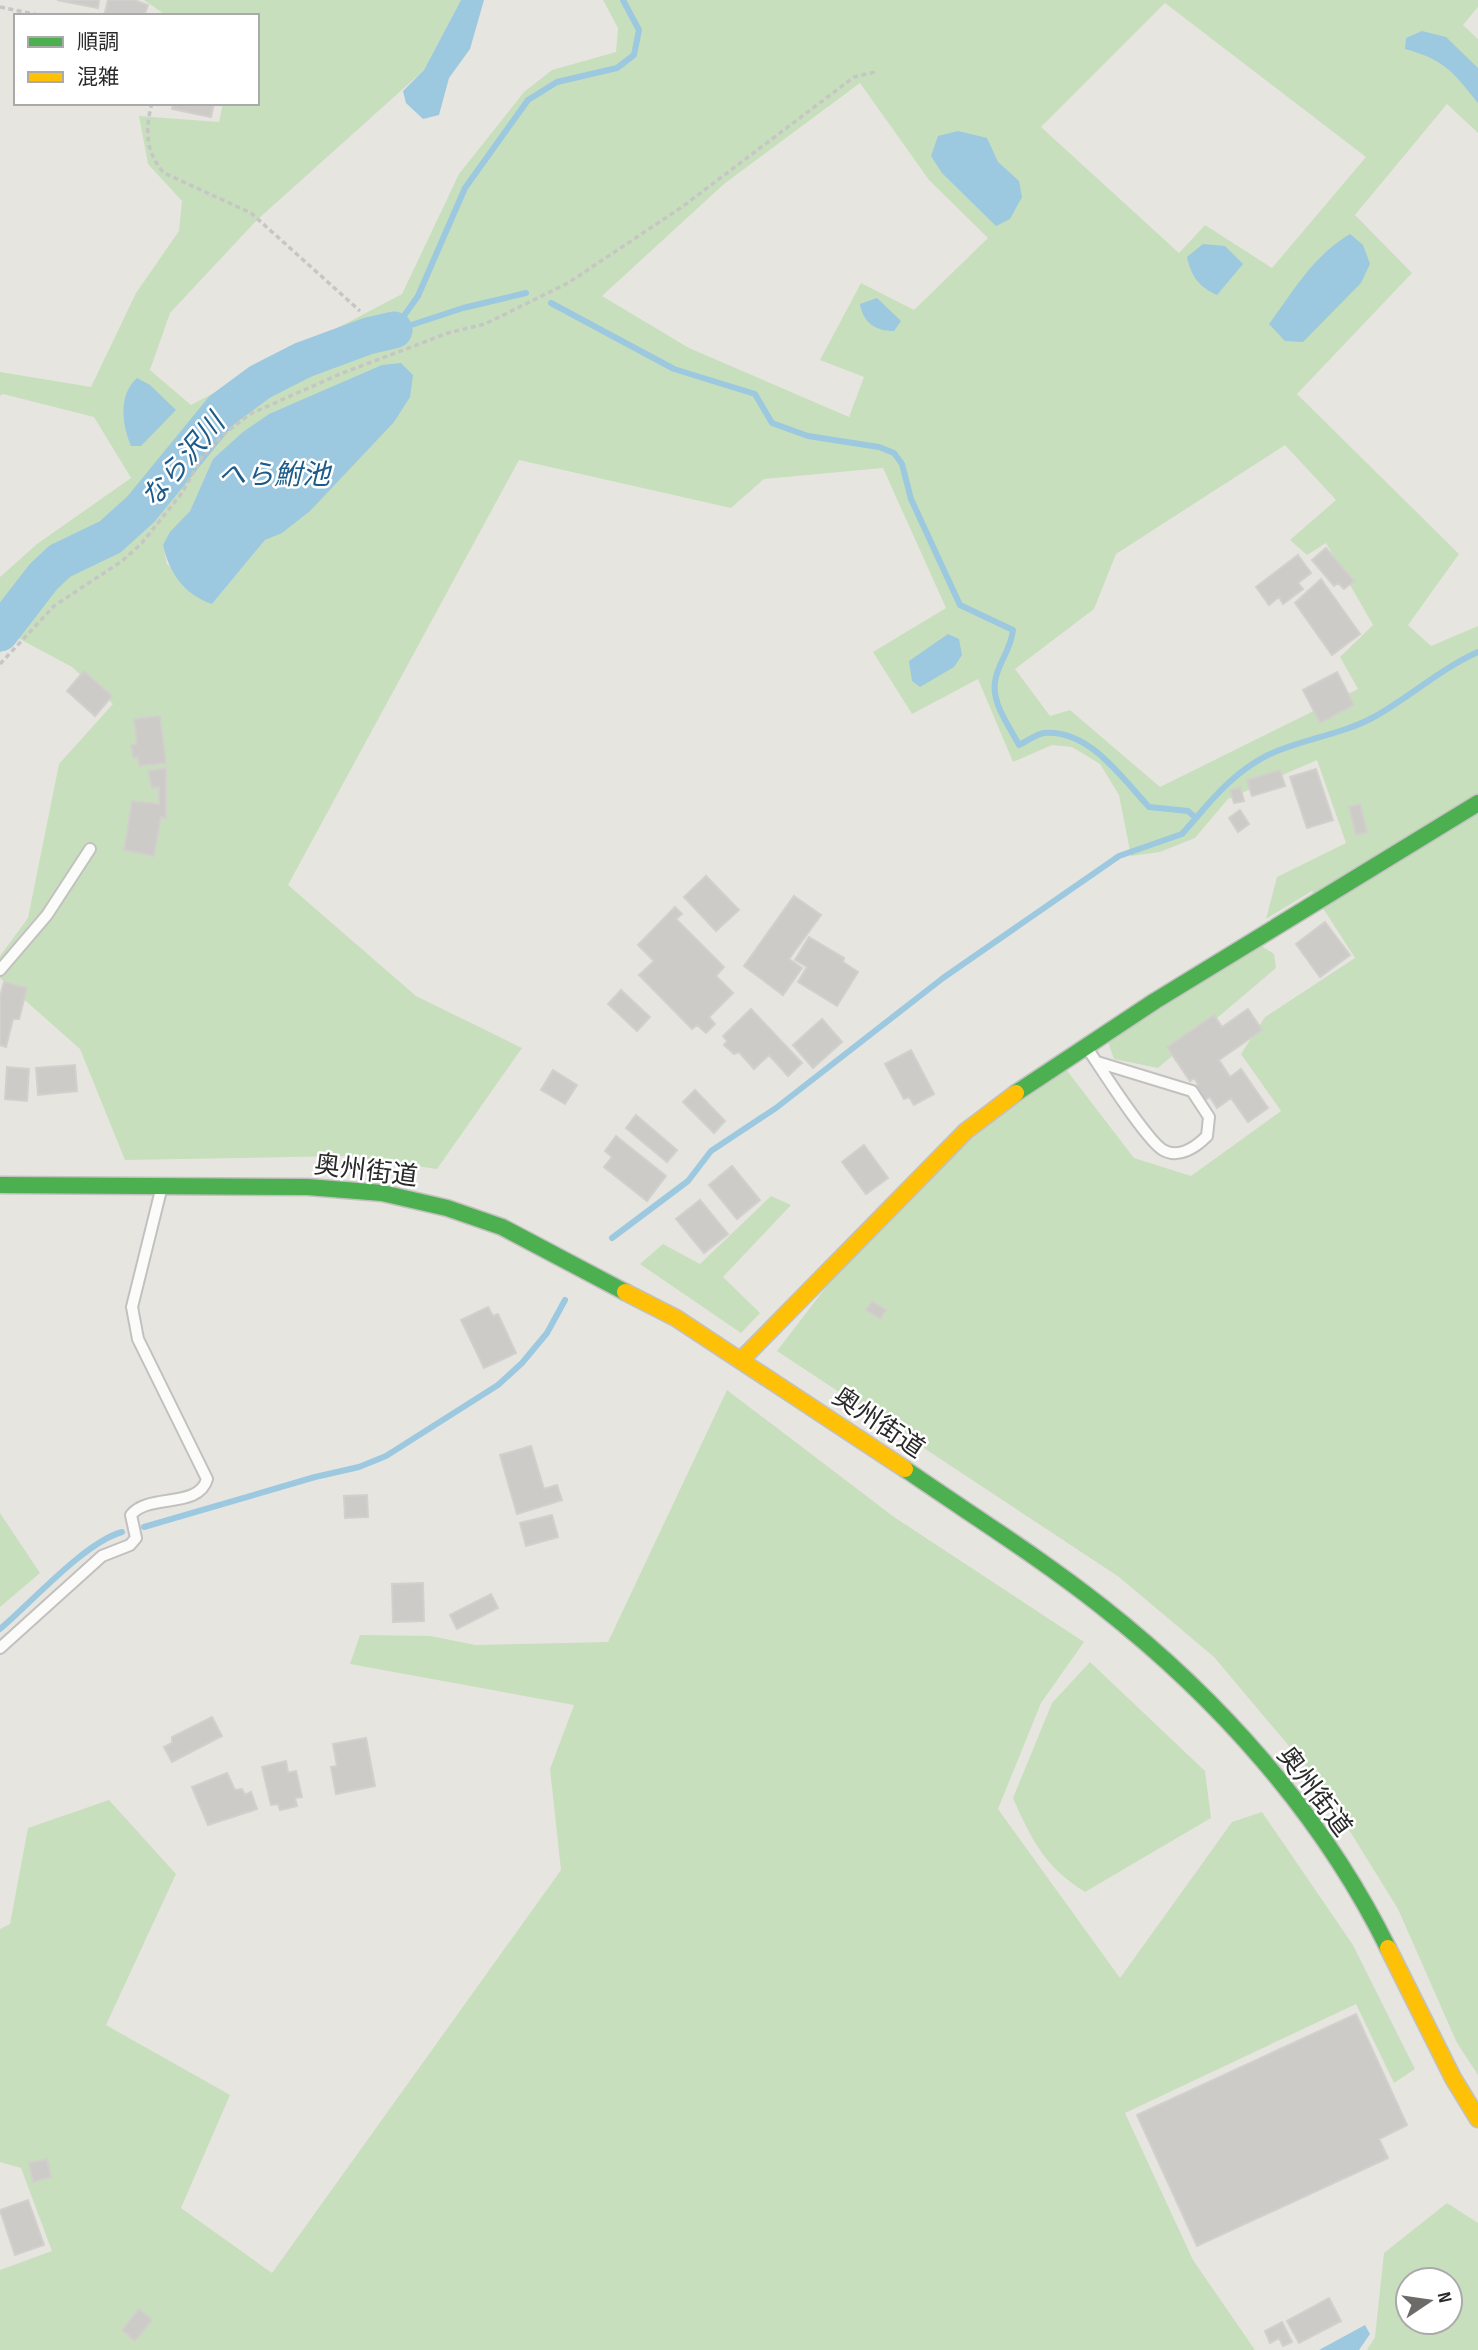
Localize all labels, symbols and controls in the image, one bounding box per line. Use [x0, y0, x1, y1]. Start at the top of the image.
legend [14, 14, 259, 105]
text: 順調 [77, 30, 119, 55]
text: 混雑 [77, 65, 119, 90]
water label: なら沢川 [135, 405, 234, 514]
water label: へら鮒池 [218, 459, 333, 492]
street label: 奥州街道 [312, 1150, 419, 1193]
street label: 奥州街道 [826, 1381, 930, 1465]
street label: 奥州街道 [1270, 1741, 1357, 1843]
north arrow [1394, 2266, 1464, 2336]
text: N [1432, 2290, 1456, 2305]

